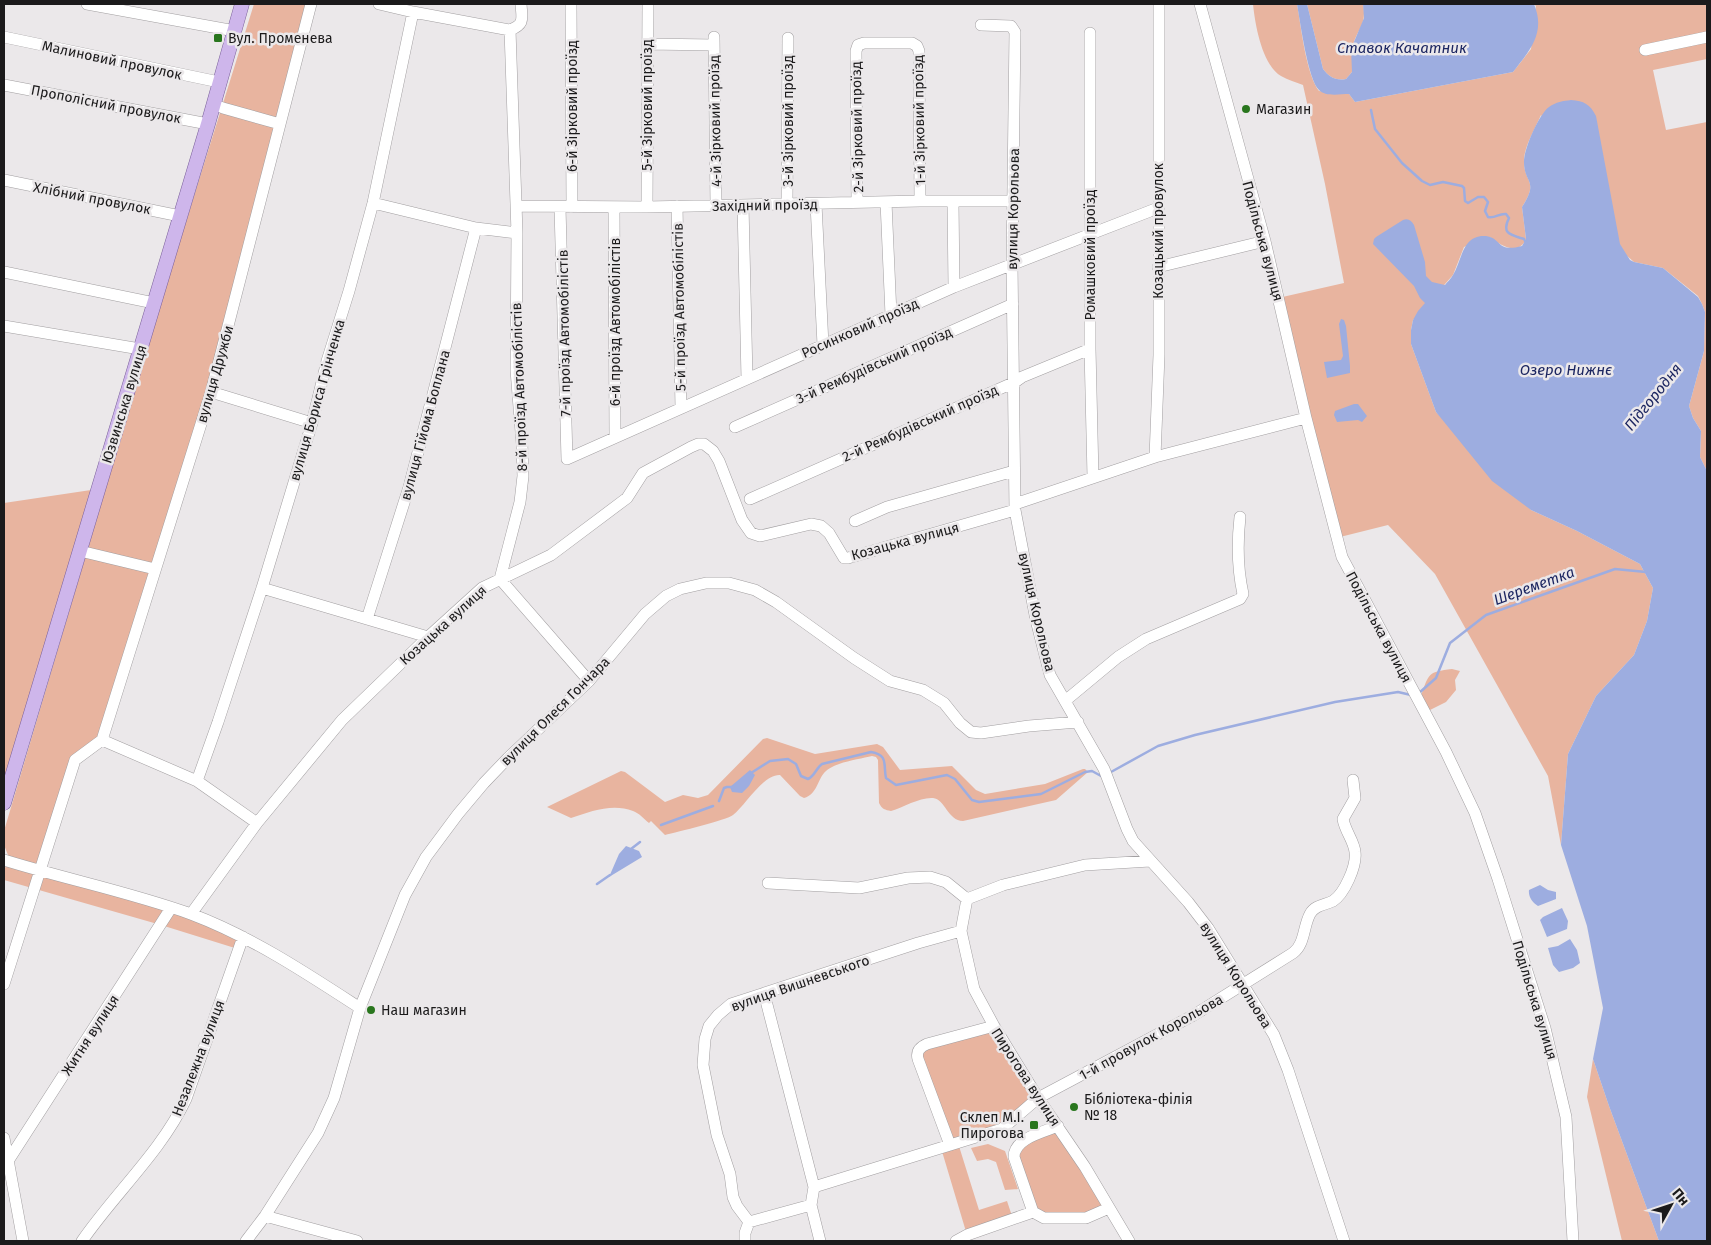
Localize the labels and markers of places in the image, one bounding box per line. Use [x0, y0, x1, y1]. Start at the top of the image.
place label: Вул. Променева [228, 30, 333, 47]
marker: Вул. Променева [212, 32, 224, 44]
place label: Магазин [1256, 101, 1311, 118]
marker: Магазин [1240, 103, 1252, 115]
place label: Наш магазин [381, 1002, 467, 1019]
marker: Наш магазин [365, 1004, 377, 1016]
place label: Бібліотека-філія № 18 [1084, 1091, 1193, 1124]
marker: Бібліотека-філія № 18 [1068, 1101, 1080, 1113]
place label: Склеп М.І. Пирогова [960, 1109, 1024, 1142]
marker: Склеп М.І. Пирогова [1028, 1119, 1040, 1131]

